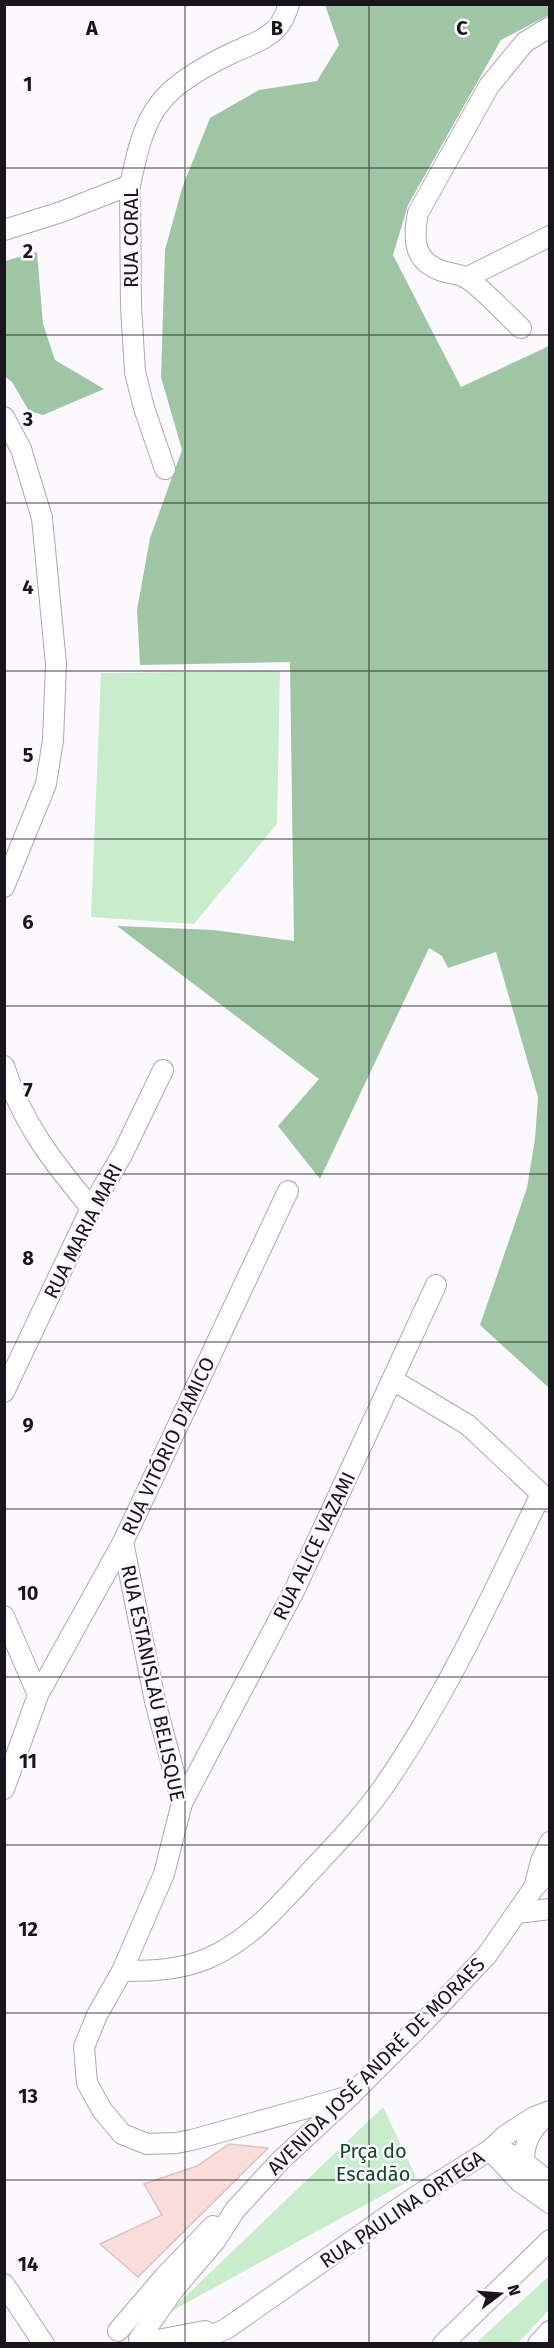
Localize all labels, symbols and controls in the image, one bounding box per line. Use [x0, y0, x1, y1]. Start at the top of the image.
text: A [85, 16, 99, 40]
text: B [271, 16, 283, 40]
text: C [456, 16, 468, 40]
text: 1 [23, 72, 33, 96]
street label: RUA CORAL [119, 188, 143, 288]
text: 2 [23, 239, 33, 263]
text: 3 [22, 407, 33, 431]
text: 4 [22, 575, 34, 599]
text: 5 [23, 743, 34, 767]
text: 6 [22, 910, 34, 934]
text: 7 [23, 1078, 33, 1102]
street label: RUA MARIA MARI [39, 1159, 127, 1303]
text: 8 [22, 1246, 34, 1270]
street label: RUA VITÓRIO D'AMICO [116, 1353, 220, 1539]
text: 9 [22, 1413, 34, 1437]
street label: RUA ALICE VAZAMI [268, 1468, 360, 1624]
street label: RUA ESTANISLAU BELISQUE [116, 1563, 190, 1803]
text: 10 [18, 1581, 38, 1605]
text: 11 [19, 1749, 37, 1773]
text: 12 [18, 1917, 38, 1941]
street label: AVENIDA JOSÉ ANDRÉ DE MORAES [262, 1952, 490, 2180]
text: 13 [18, 2084, 38, 2108]
park label: Prça do Escadão [336, 2139, 410, 2186]
street label: RUA PAULINA ORTEGA [315, 2145, 489, 2273]
text: 14 [18, 2252, 38, 2276]
north arrow [470, 2264, 530, 2324]
text: N [503, 2282, 525, 2298]

